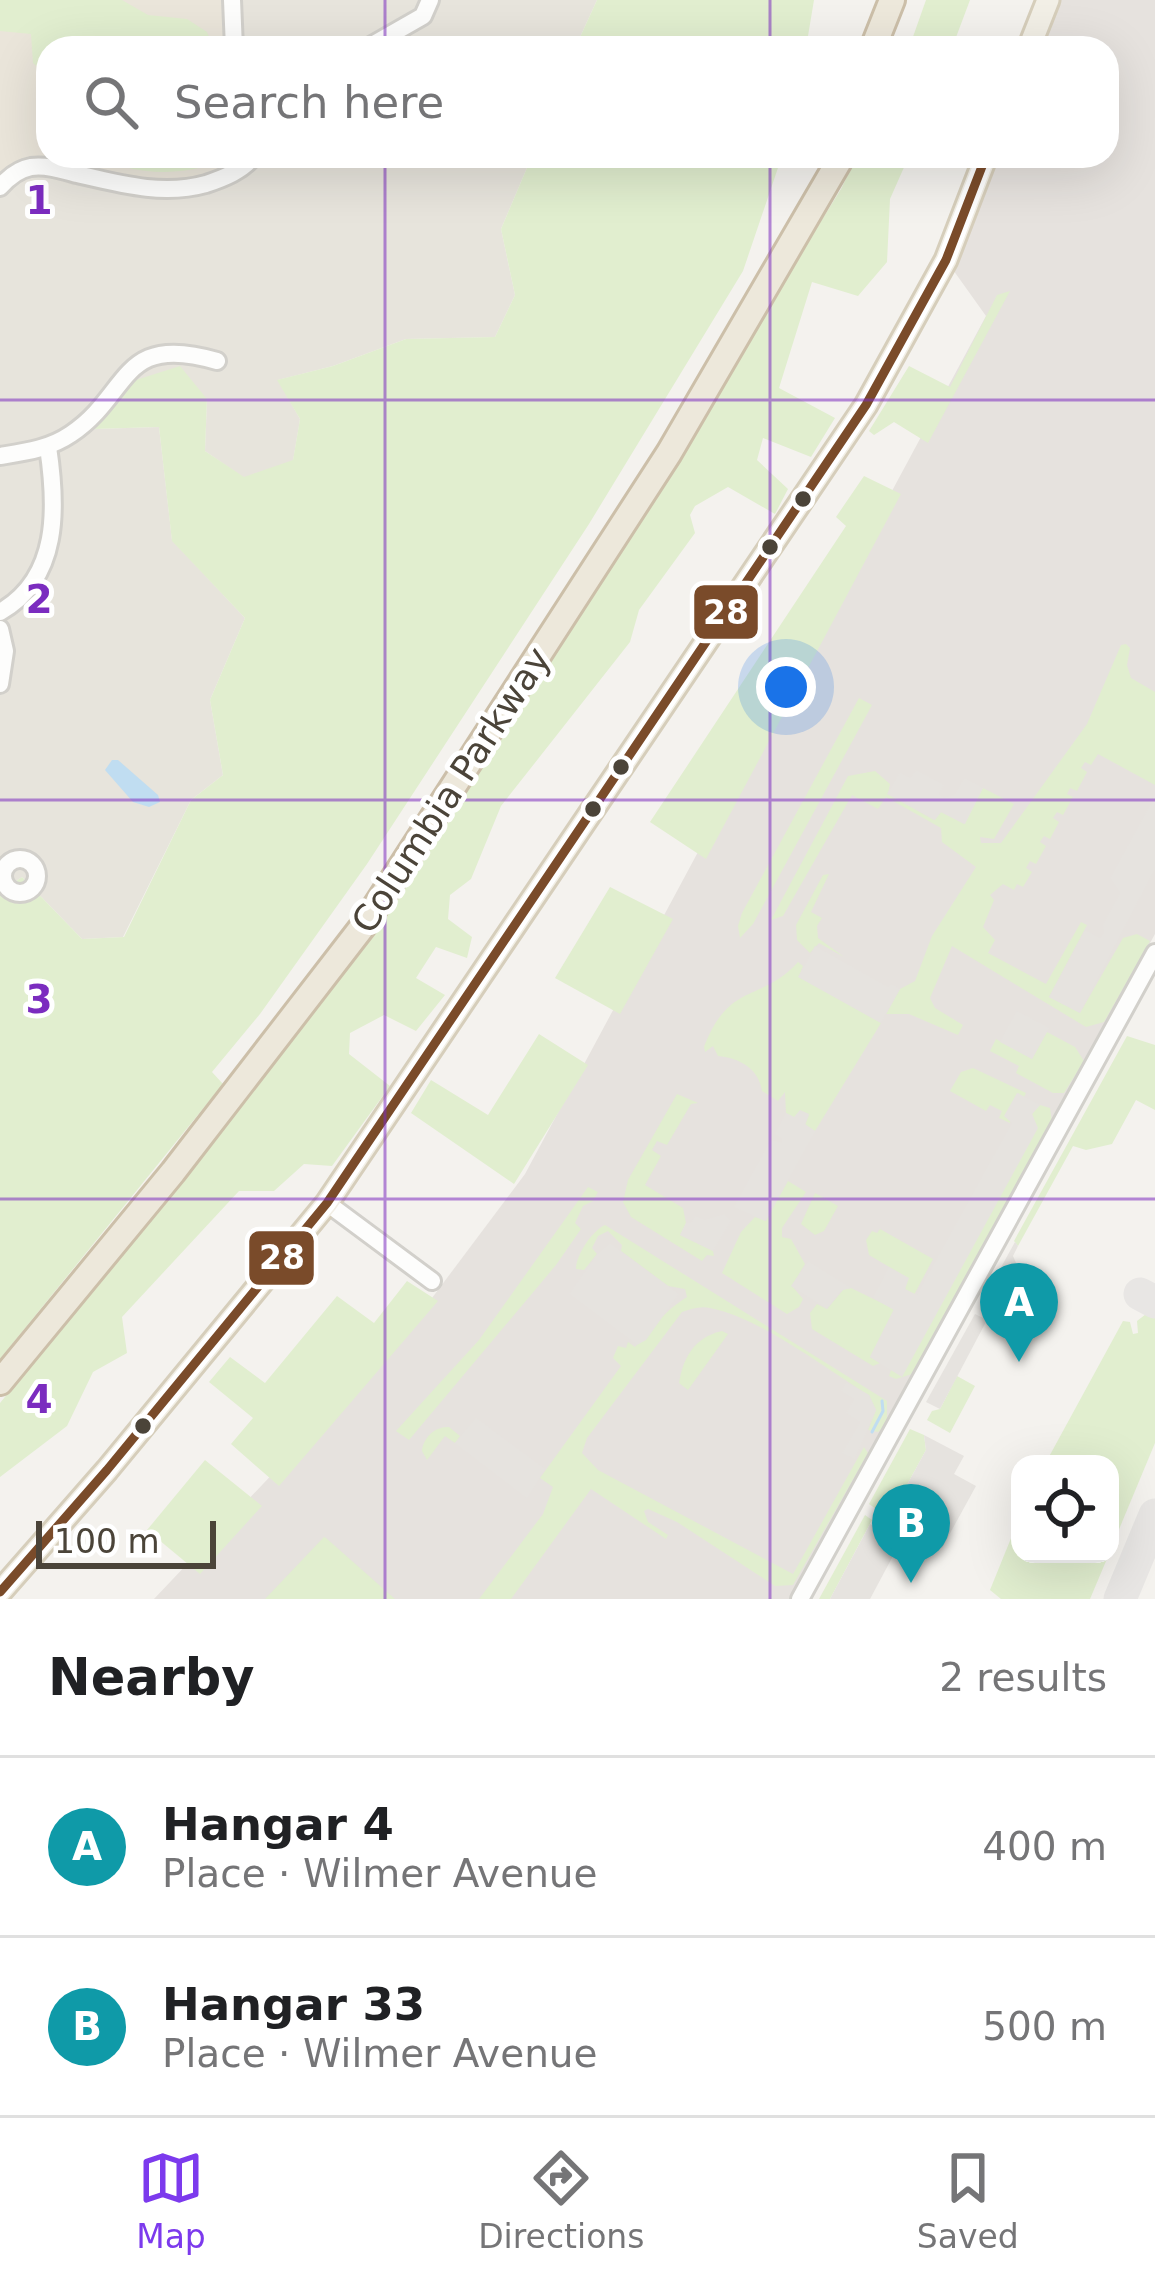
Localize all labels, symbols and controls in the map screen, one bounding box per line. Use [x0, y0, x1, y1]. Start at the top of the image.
search box [36, 36, 1119, 168]
icon: search [78, 69, 144, 135]
text: Search here [174, 76, 444, 129]
text: 1 [25, 178, 53, 223]
unlabelled marker [792, 488, 814, 510]
unlabelled marker [759, 536, 781, 558]
text: 2 [25, 577, 53, 622]
line badge: 28 [692, 583, 760, 641]
text: 28 [703, 593, 749, 632]
street label: Columbia Parkway [343, 640, 559, 940]
your location [756, 657, 816, 717]
unlabelled marker [610, 756, 632, 778]
unlabelled marker [582, 798, 604, 820]
text: 3 [25, 977, 53, 1022]
line badge: 28 [247, 1229, 316, 1287]
text: 28 [259, 1238, 305, 1277]
pin: A [980, 1263, 1058, 1362]
text: 4 [25, 1377, 53, 1422]
unlabelled marker [132, 1415, 154, 1437]
map controls [1011, 1455, 1119, 1563]
button: locate [1011, 1455, 1119, 1563]
pin: B [872, 1484, 950, 1583]
scale bar [36, 1515, 216, 1568]
text: 100 m [54, 1522, 160, 1561]
text: Nearby [48, 1648, 255, 1707]
text: 2 results [939, 1655, 1107, 1700]
text: Hangar 4 [162, 1798, 394, 1851]
text: A [72, 1824, 102, 1869]
text: 400 m [982, 1824, 1107, 1869]
text: Place · Wilmer Avenue [162, 1851, 598, 1896]
text: Hangar 33 [162, 1978, 425, 2031]
text: B [72, 2004, 102, 2049]
text: 500 m [982, 2004, 1107, 2049]
text: Place · Wilmer Avenue [162, 2031, 598, 2076]
tab: Map [136, 2145, 206, 2256]
tab: Directions [478, 2145, 644, 2256]
tab: Saved [917, 2145, 1019, 2256]

